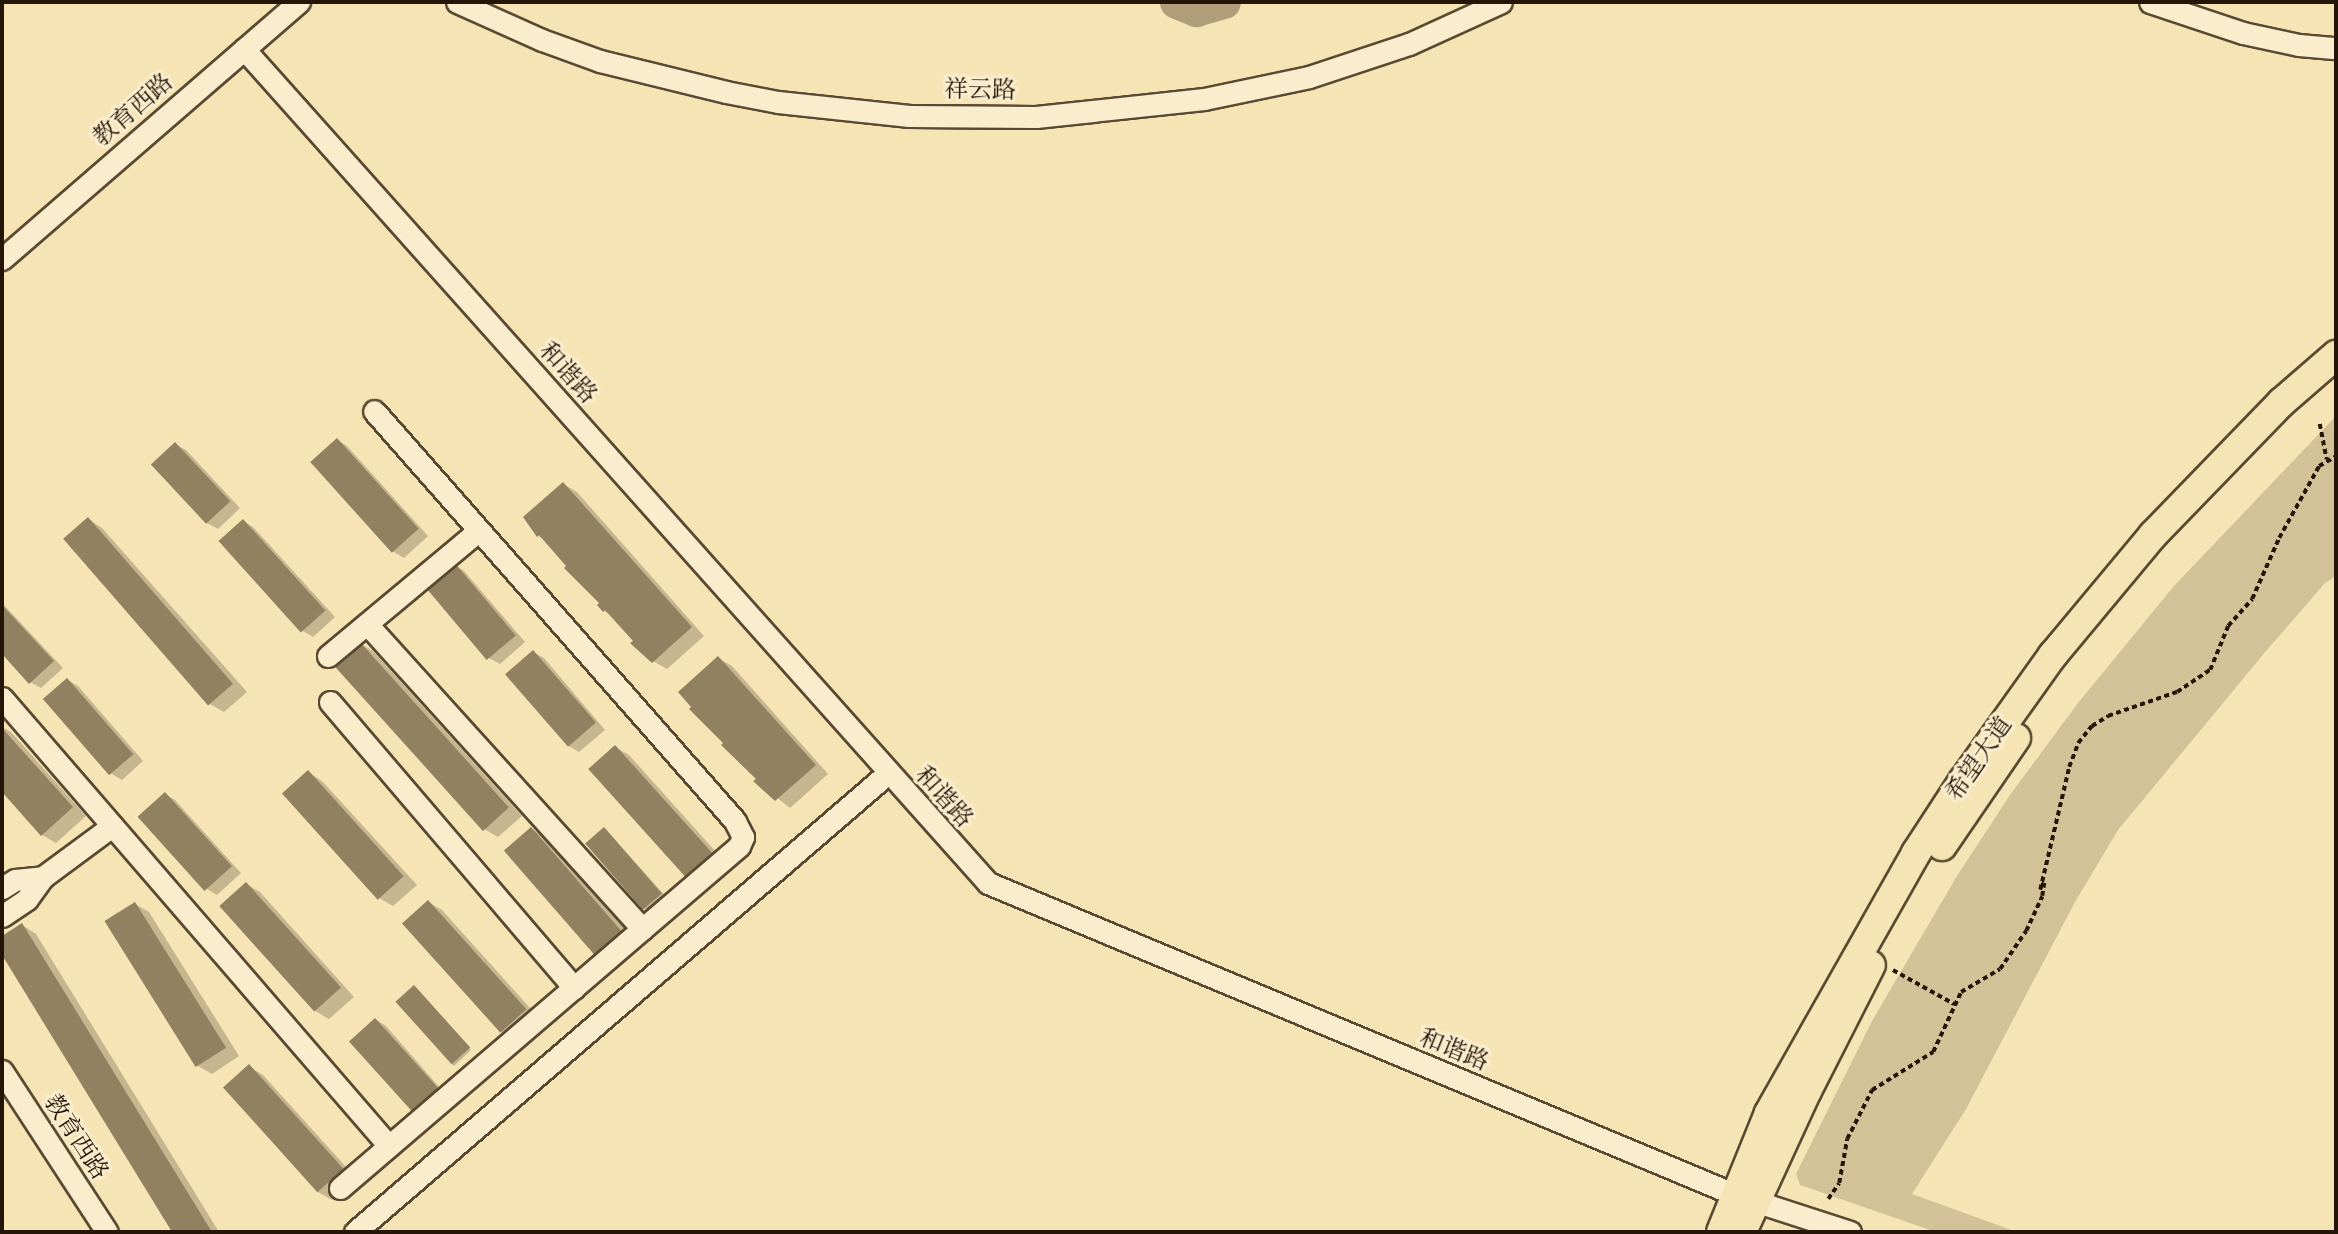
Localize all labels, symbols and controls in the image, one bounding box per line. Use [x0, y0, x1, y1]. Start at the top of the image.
street label: 教育西路 [87, 68, 179, 152]
street label: 祥云路 [944, 75, 1016, 105]
street label: 和谐路 [533, 337, 603, 409]
street label: 希望大道 [1940, 711, 2018, 807]
street label: 和谐路 [909, 761, 979, 833]
street label: 和谐路 [1415, 1023, 1493, 1077]
street label: 教育西路 [38, 1089, 114, 1185]

